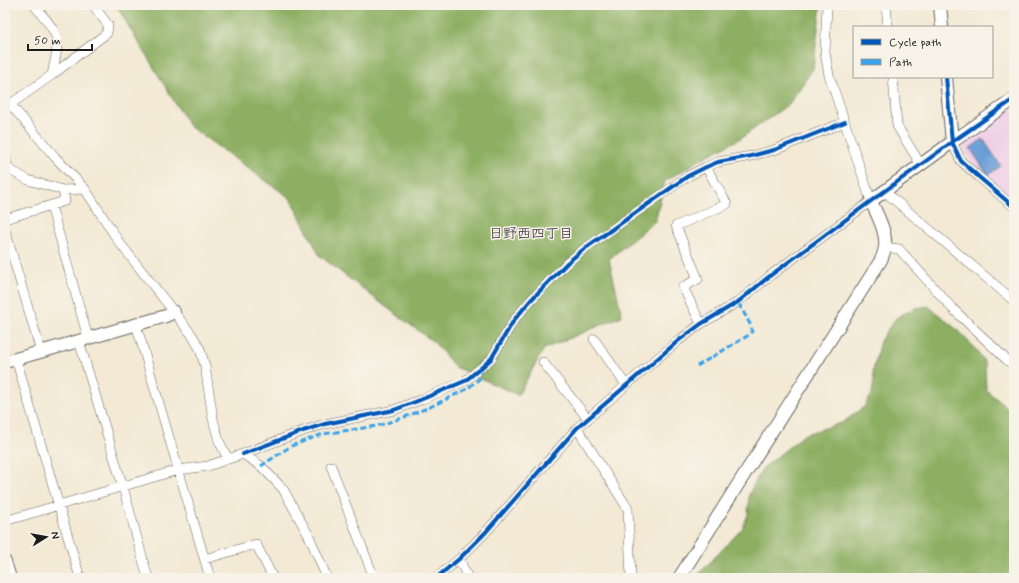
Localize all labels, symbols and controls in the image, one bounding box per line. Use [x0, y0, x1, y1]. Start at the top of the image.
scale bar [28, 26, 92, 52]
legend [853, 26, 993, 78]
text: 50 m [34, 33, 61, 49]
text: Cycle path [889, 35, 941, 51]
text: Path [889, 55, 912, 71]
district label: 日野西四丁目 [489, 225, 573, 243]
north arrow [26, 517, 66, 557]
text: N [47, 530, 62, 540]

